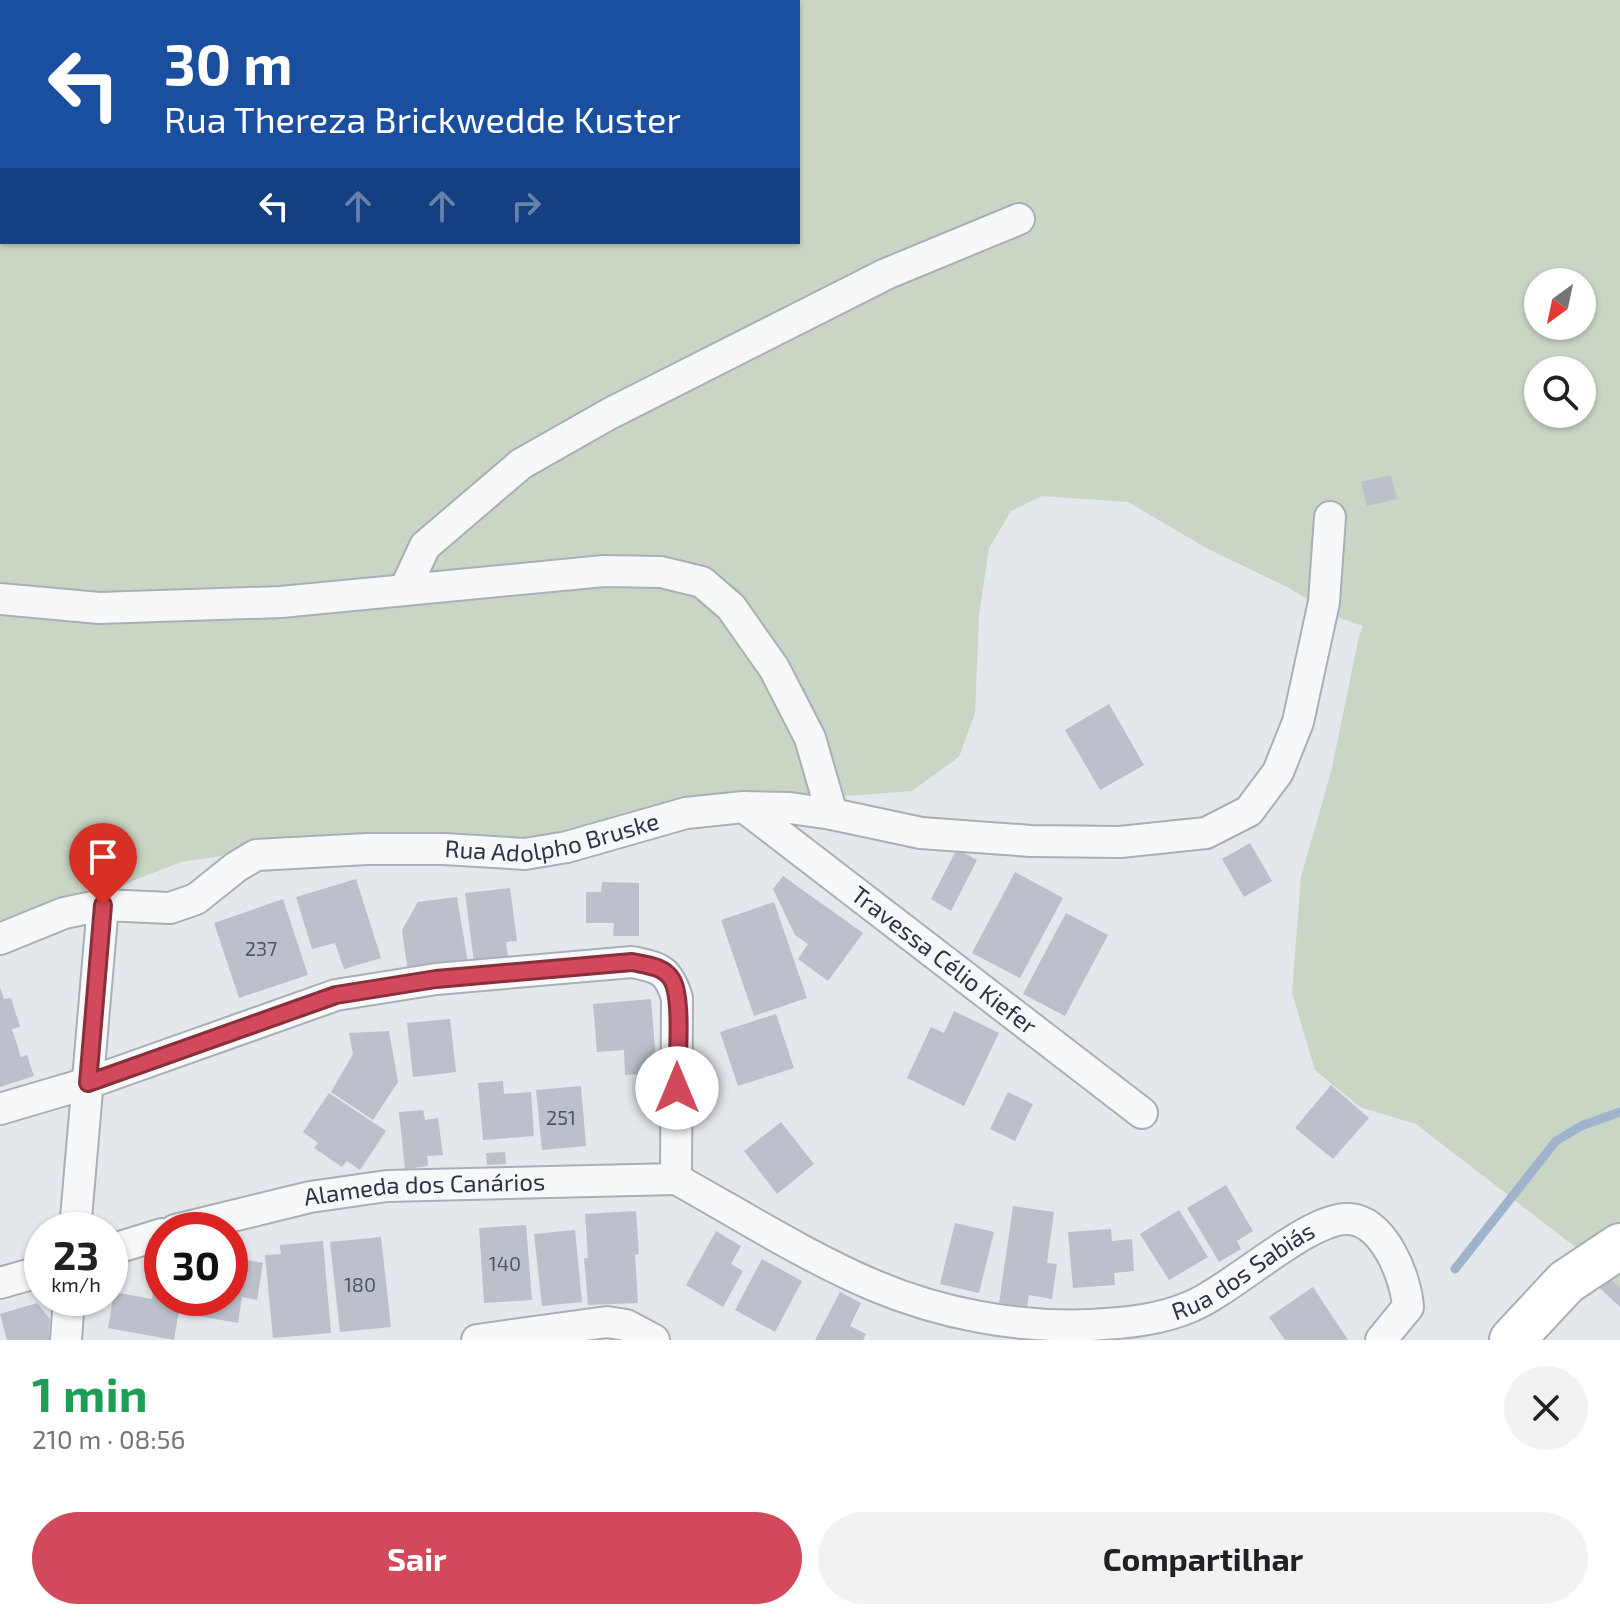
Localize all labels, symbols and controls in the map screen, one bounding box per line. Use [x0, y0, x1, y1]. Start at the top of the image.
text: 30 m [164, 29, 293, 96]
icon: left [32, 32, 136, 136]
text: Rua Thereza Brickwedde Kuster [164, 97, 681, 140]
icon: left [252, 184, 296, 228]
icon: ahead [336, 184, 380, 228]
icon: ahead [420, 184, 464, 228]
icon: right [504, 184, 548, 228]
north arrow [1524, 268, 1596, 340]
map controls [1524, 268, 1596, 428]
button: search [1524, 356, 1596, 428]
street label: Rua Adolpho Bruske [444, 805, 662, 868]
pin [69, 823, 137, 905]
icon: arrive [81, 835, 125, 879]
street label: Travessa Célio Kiefer [846, 879, 1043, 1040]
house number: 237 [245, 936, 277, 960]
position arrow [635, 1046, 719, 1130]
house number: 251 [546, 1105, 576, 1129]
street label: Alameda dos Canários [302, 1166, 545, 1211]
speed limit sign: 30 [144, 1212, 248, 1316]
street label: Rua dos Sabiás [1168, 1215, 1319, 1326]
text: 23 [53, 1230, 99, 1278]
house number: 140 [489, 1251, 521, 1275]
text: km/h [51, 1272, 101, 1296]
house number: 180 [344, 1272, 376, 1296]
text: 1 min [32, 1364, 148, 1422]
button: close [1504, 1366, 1588, 1450]
text: 210 m · 08:56 [32, 1423, 185, 1454]
button: Sair [32, 1512, 802, 1604]
button: Compartilhar [818, 1512, 1588, 1604]

